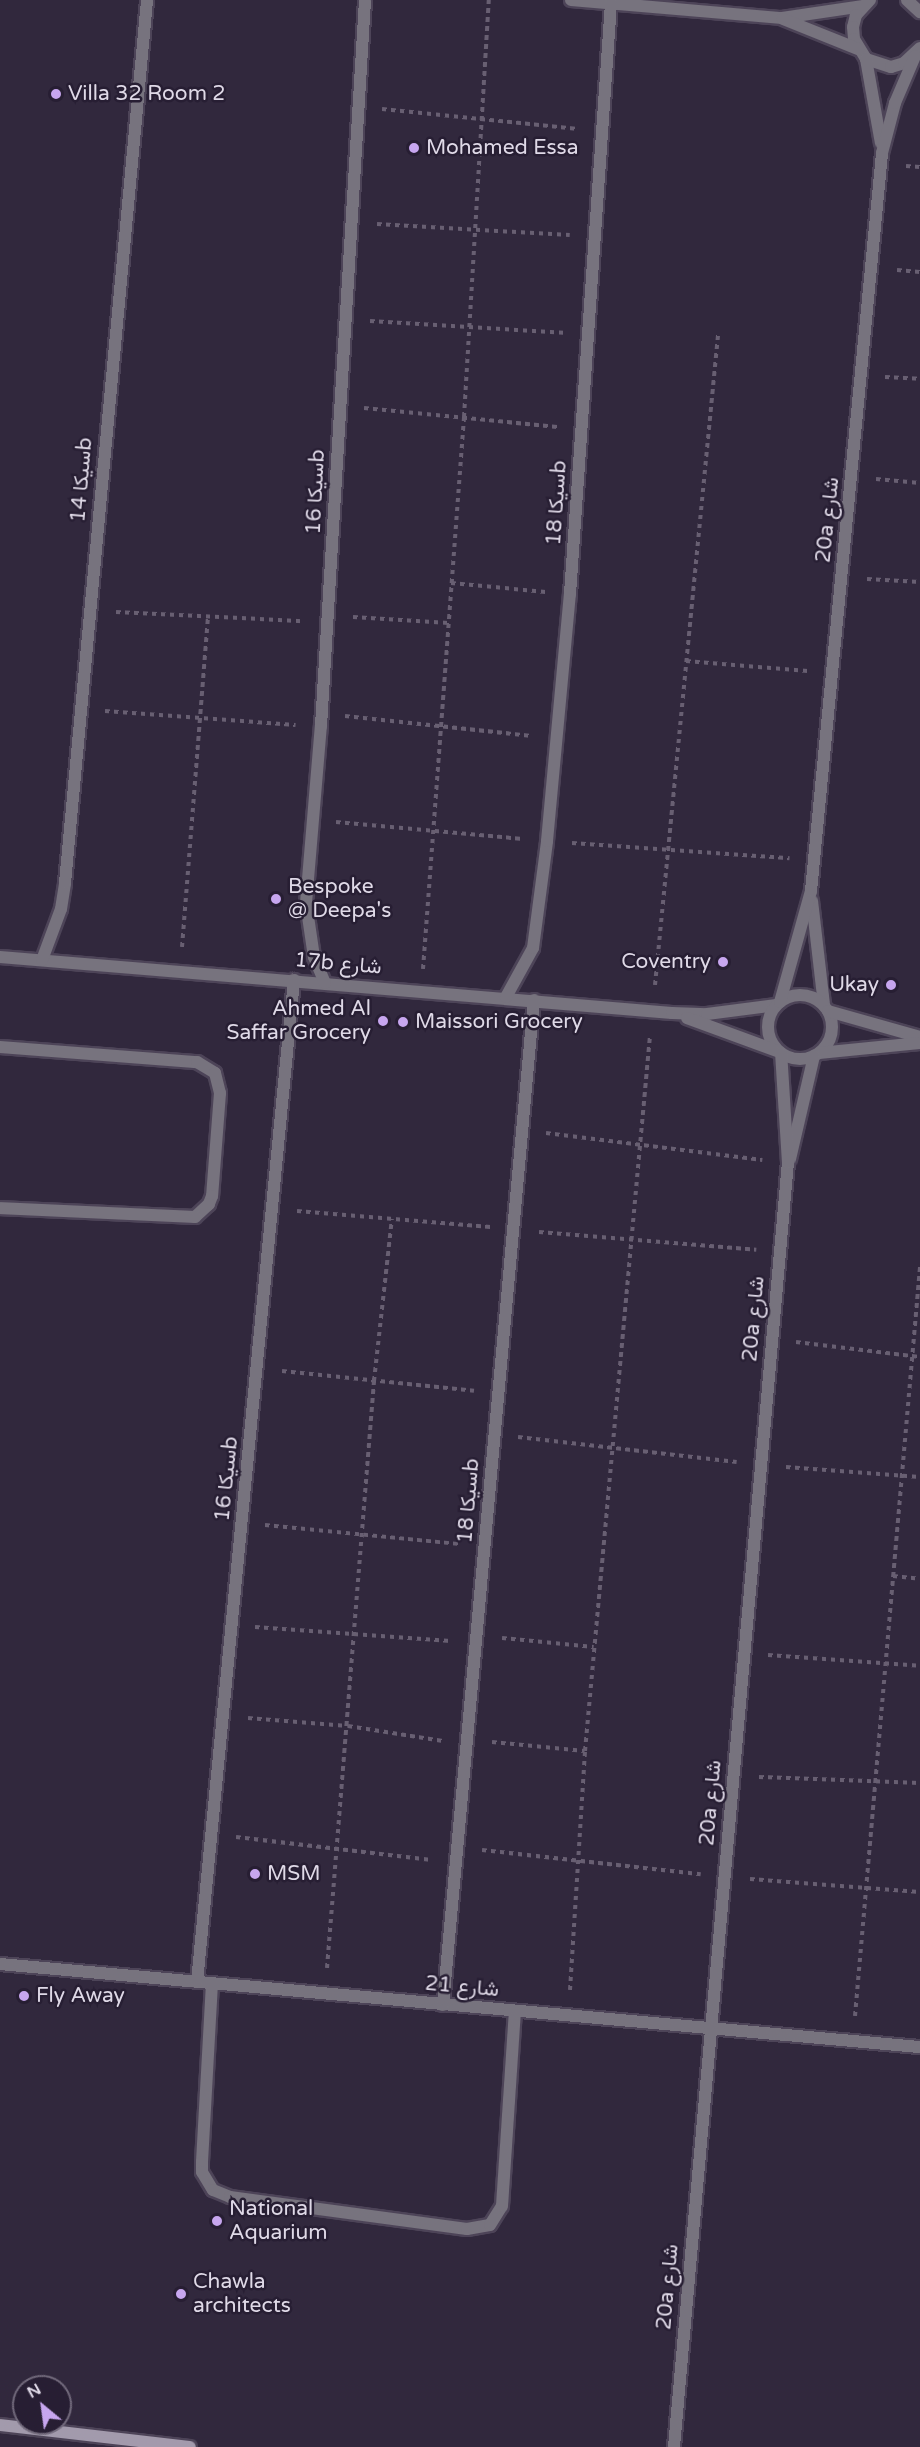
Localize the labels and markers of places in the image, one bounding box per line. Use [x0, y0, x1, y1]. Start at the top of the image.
place label: Villa 32 Room 2 [68, 81, 226, 107]
marker: Villa 32 Room 2 [49, 87, 63, 101]
place label: Mohamed Essa [426, 135, 578, 161]
marker: Mohamed Essa [407, 141, 421, 155]
place label: Bespoke @ Deepa's [288, 874, 391, 924]
marker: Bespoke @ Deepa's [269, 892, 283, 906]
place label: Coventry [621, 949, 711, 975]
marker: Coventry [716, 955, 730, 969]
place label: Ukay [829, 972, 879, 998]
marker: Ukay [884, 978, 898, 992]
place label: Ahmed Al Saffar Grocery [227, 996, 371, 1046]
place label: Maissori Grocery [415, 1009, 583, 1035]
marker: Ahmed Al Saffar Grocery [376, 1014, 390, 1028]
marker: Maissori Grocery [396, 1015, 410, 1029]
place label: MSM [267, 1861, 321, 1887]
marker: MSM [248, 1867, 262, 1881]
place label: Fly Away [36, 1983, 125, 2009]
marker: Fly Away [17, 1989, 31, 2003]
place label: National Aquarium [229, 2196, 328, 2246]
marker: National Aquarium [210, 2214, 224, 2228]
place label: Chawla architects [193, 2269, 291, 2319]
marker: Chawla architects [174, 2287, 188, 2301]

